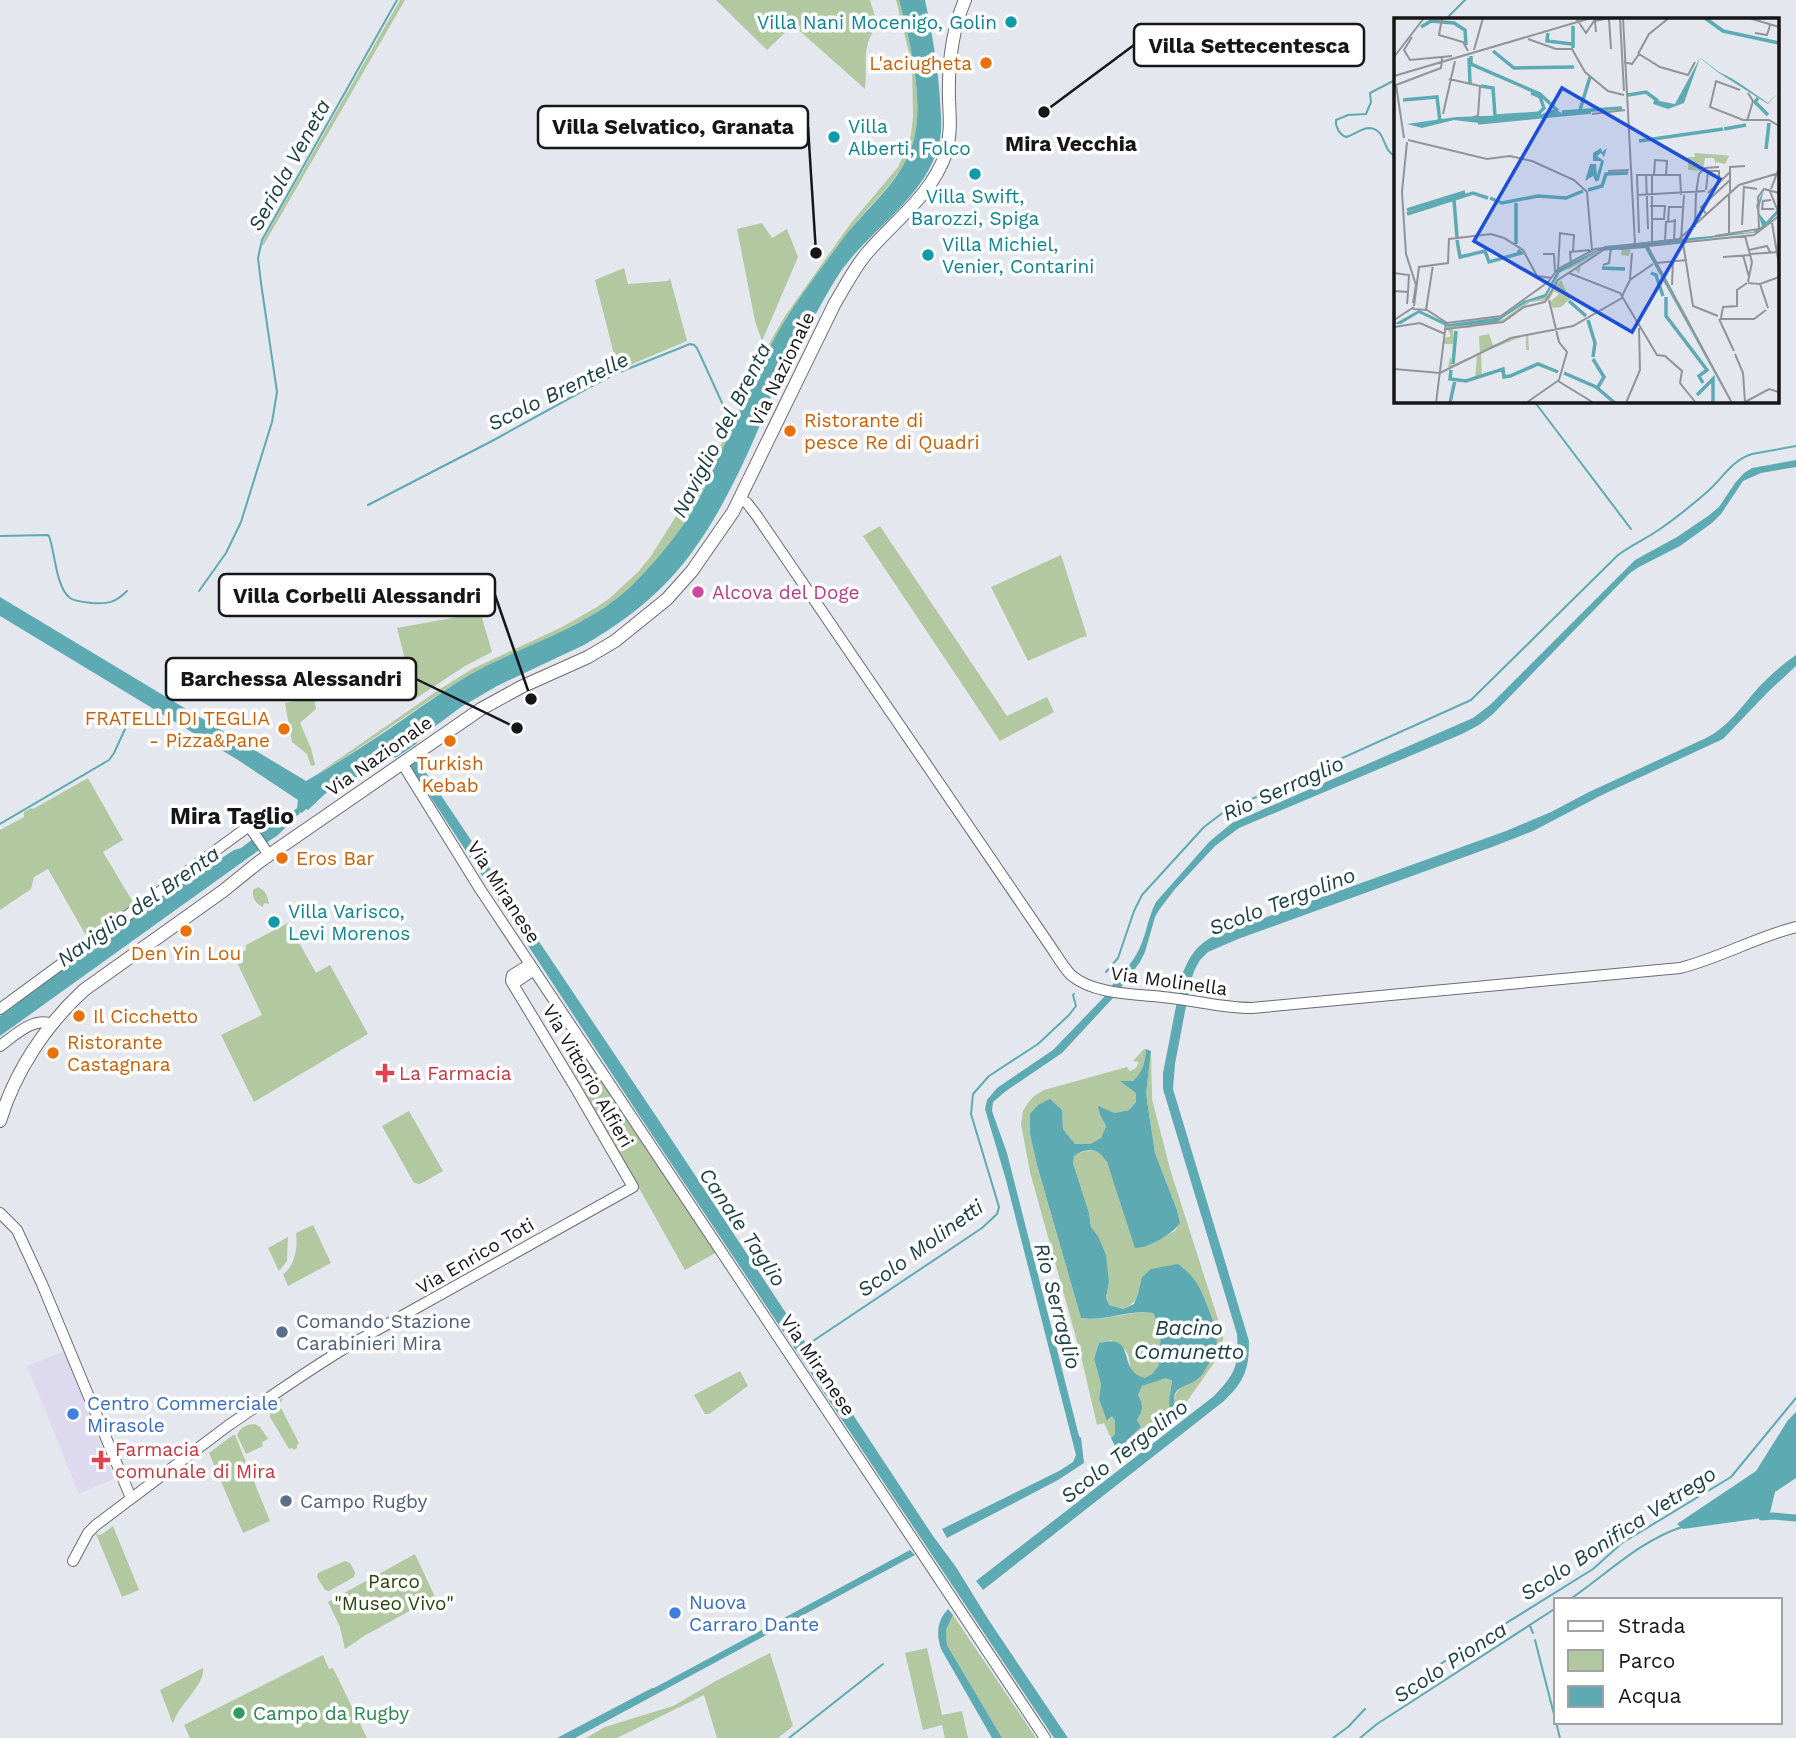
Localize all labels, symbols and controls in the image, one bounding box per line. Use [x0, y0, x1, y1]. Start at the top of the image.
place label: Villa Nani Mocenigo, Golin [757, 11, 997, 34]
marker: Villa Nani Mocenigo, Golin [1003, 14, 1019, 30]
inset map [1394, 18, 1778, 402]
callout: Villa Settecentesca [1134, 24, 1364, 66]
text: Villa Settecentesca [1148, 33, 1350, 58]
place label: L'aciugheta [869, 52, 972, 75]
marker: L'aciugheta [978, 55, 994, 71]
water label: Seriola Veneta [243, 95, 336, 235]
callout: Villa Selvatico, Granata [538, 106, 808, 148]
text: Villa Selvatico, Granata [552, 114, 795, 139]
place label: Villa Alberti, Folco [848, 115, 971, 160]
marker: Villa Alberti, Folco [826, 129, 842, 145]
district label: Mira Vecchia [1005, 131, 1138, 156]
marker: Villa Swift, Barozzi, Spiga [967, 166, 983, 182]
place label: Villa Swift, Barozzi, Spiga [911, 185, 1040, 230]
place label: Villa Michiel, Venier, Contarini [942, 233, 1094, 278]
marker: Villa Michiel, Venier, Contarini [920, 247, 936, 263]
street label: Via Nazionale [744, 308, 820, 430]
water label: Naviglio del Brenta [666, 338, 776, 522]
water label: Scolo Brentelle [483, 346, 633, 436]
place label: Ristorante di pesce Re di Quadri [804, 409, 980, 454]
marker: Ristorante di pesce Re di Quadri [782, 423, 798, 439]
callout: Villa Corbelli Alessandri [219, 574, 495, 616]
place label: Alcova del Doge [712, 581, 860, 604]
text: Villa Corbelli Alessandri [233, 583, 481, 608]
marker: Alcova del Doge [690, 584, 706, 600]
callout: Barchessa Alessandri [166, 658, 416, 700]
text: Barchessa Alessandri [180, 666, 402, 691]
place label: FRATELLI DI TEGLIA - Pizza&Pane [85, 707, 270, 752]
street label: Via Nazionale [321, 711, 437, 801]
marker: FRATELLI DI TEGLIA - Pizza&Pane [276, 721, 292, 737]
marker: Turkish Kebab [442, 733, 458, 749]
water label: Rio Serraglio [1219, 750, 1347, 826]
place label: Turkish Kebab [416, 752, 484, 797]
district label: Mira Taglio [170, 803, 294, 830]
street label: Via Miranese [462, 837, 546, 947]
water label: Naviglio del Brenta [52, 840, 224, 971]
place label: Eros Bar [296, 847, 375, 870]
marker: Eros Bar [274, 850, 290, 866]
water label: Scolo Tergolino [1205, 862, 1359, 940]
place label: Villa Varisco, Levi Morenos [288, 900, 410, 945]
marker: Villa Varisco, Levi Morenos [266, 914, 282, 930]
marker: Den Yin Lou [178, 923, 194, 939]
place label: Den Yin Lou [131, 942, 241, 965]
street label: Via Molinella [1109, 961, 1229, 1001]
street label: Via Vittorio Alfieri [538, 1000, 638, 1152]
place label: Il Cicchetto [93, 1005, 198, 1028]
marker: Il Cicchetto [71, 1008, 87, 1024]
place label: Ristorante Castagnara [67, 1031, 171, 1076]
marker: Ristorante Castagnara [45, 1045, 61, 1061]
place label: La Farmacia [399, 1062, 512, 1085]
marker: La Farmacia [377, 1065, 393, 1081]
water label: Canale Taglio [694, 1163, 792, 1291]
water label: Scolo Molinetti [852, 1194, 988, 1302]
street label: Via Enrico Toti [412, 1213, 538, 1299]
water label: Rio Serraglio [1029, 1240, 1087, 1372]
place label: Comando Stazione Carabinieri Mira [296, 1310, 471, 1355]
street label: Via Miranese [776, 1310, 860, 1420]
water label: Bacino Comunetto [1134, 1315, 1244, 1364]
marker: Comando Stazione Carabinieri Mira [274, 1324, 290, 1340]
place label: Centro Commerciale Mirasole [87, 1392, 278, 1437]
water label: Scolo Tergolino [1055, 1394, 1193, 1508]
marker: Centro Commerciale Mirasole [65, 1406, 81, 1422]
place label: Farmacia comunale di Mira [115, 1438, 276, 1483]
marker: Farmacia comunale di Mira [93, 1452, 109, 1468]
water label: Scolo Bonifica Vetrego [1515, 1460, 1721, 1606]
place label: Campo Rugby [300, 1490, 428, 1513]
marker: Campo Rugby [278, 1493, 294, 1509]
park label: Parco "Museo Vivo" [334, 1570, 454, 1615]
place label: Nuova Carraro Dante [689, 1591, 819, 1636]
legend [1554, 1598, 1782, 1724]
marker: Nuova Carraro Dante [667, 1605, 683, 1621]
text: Strada [1618, 1613, 1686, 1638]
water label: Scolo Pionca [1389, 1616, 1511, 1708]
text: Parco [1618, 1648, 1675, 1673]
text: Acqua [1618, 1683, 1682, 1708]
place label: Campo da Rugby [253, 1702, 409, 1725]
marker: Campo da Rugby [231, 1705, 247, 1721]

